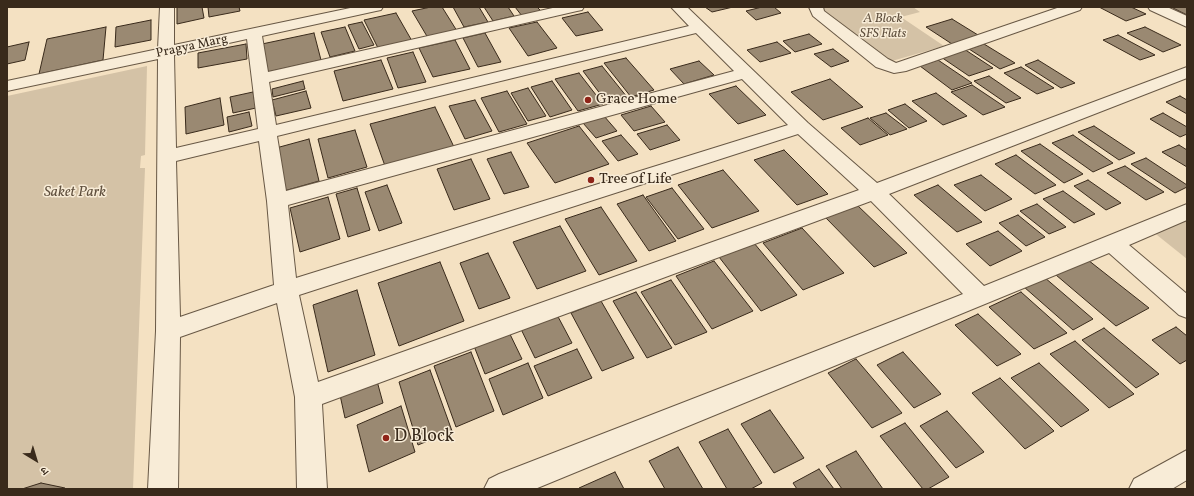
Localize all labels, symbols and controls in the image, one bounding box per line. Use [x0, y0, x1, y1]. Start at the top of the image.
park label: A Block SFS Flats [860, 12, 906, 43]
street label: Pragya Marg [155, 32, 229, 62]
place label: Grace Home [596, 91, 677, 109]
marker: Grace Home [583, 95, 593, 105]
place label: Tree of Life [599, 171, 672, 189]
marker: Tree of Life [586, 175, 596, 185]
park label: Saket Park [44, 184, 106, 202]
place label: D Block [394, 427, 454, 449]
marker: D Block [381, 433, 391, 443]
north arrow [16, 440, 56, 480]
text: उ [37, 462, 51, 477]

